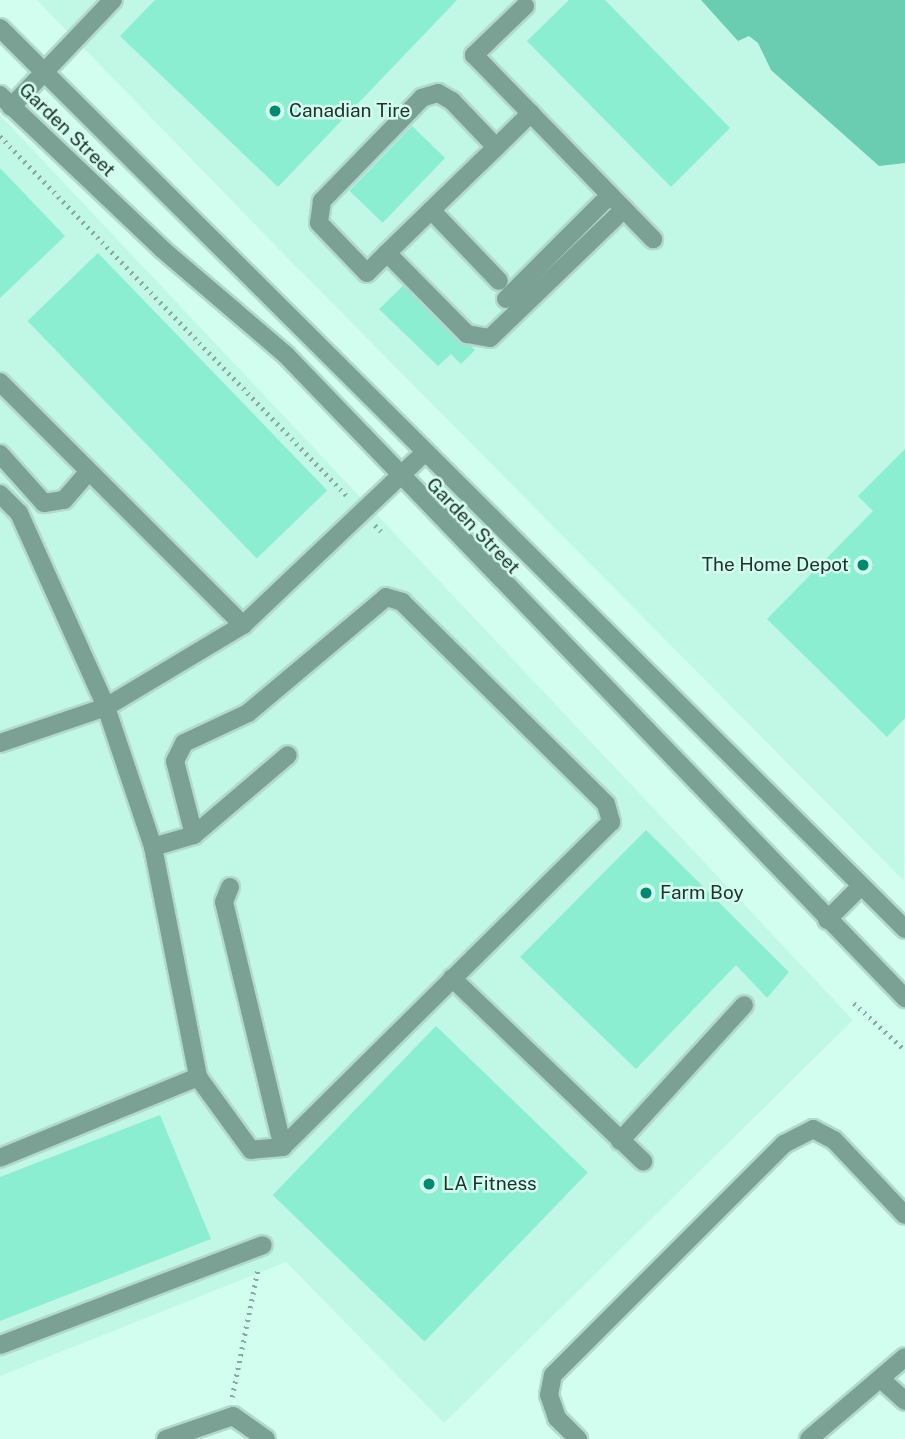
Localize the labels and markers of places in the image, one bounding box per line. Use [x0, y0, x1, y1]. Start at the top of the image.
place label: Canadian Tire [289, 100, 410, 122]
marker: Canadian Tire [267, 103, 283, 119]
place label: The Home Depot [701, 554, 849, 576]
marker: The Home Depot [855, 557, 871, 573]
place label: Farm Boy [660, 882, 744, 904]
marker: Farm Boy [638, 885, 654, 901]
place label: LA Fitness [443, 1173, 537, 1195]
marker: LA Fitness [421, 1176, 437, 1192]

